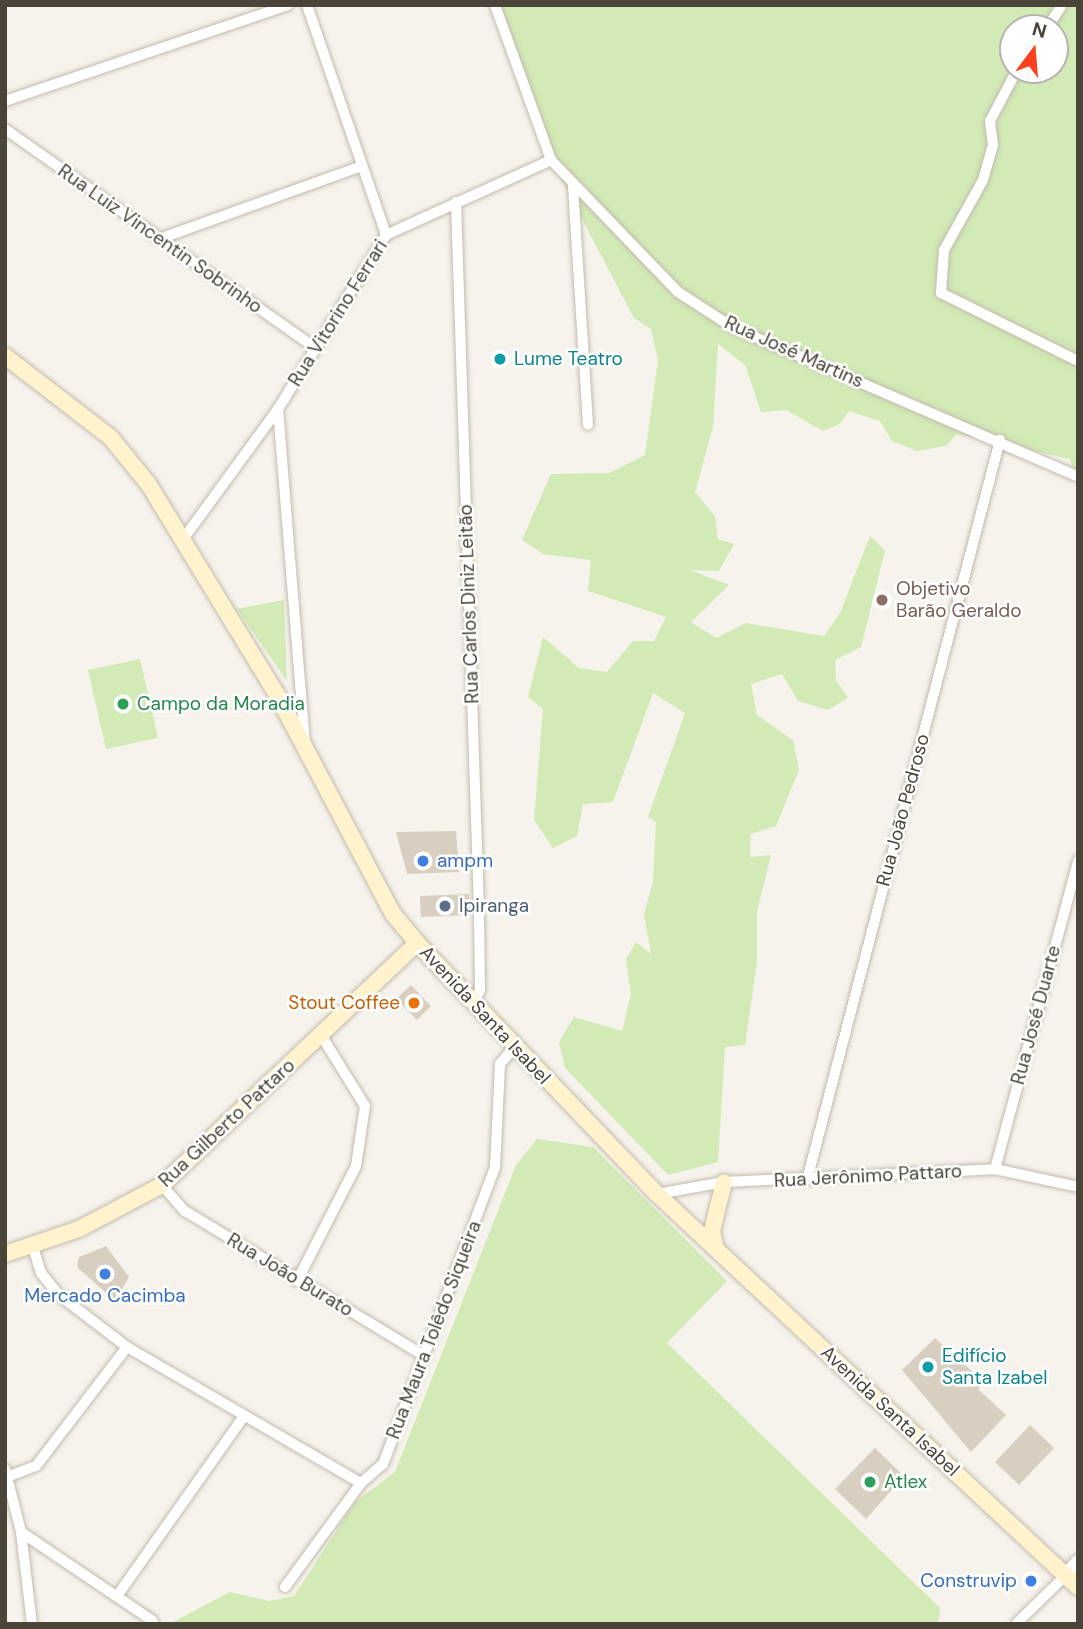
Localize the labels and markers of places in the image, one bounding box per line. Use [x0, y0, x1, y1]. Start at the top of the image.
place label: Lume Teatro [514, 348, 623, 370]
marker: Lume Teatro [492, 351, 508, 367]
place label: Objetivo Barão Geraldo [896, 578, 1021, 622]
marker: Objetivo Barão Geraldo [874, 592, 890, 608]
place label: Campo da Moradia [137, 693, 305, 715]
marker: Campo da Moradia [115, 696, 131, 712]
place label: ampm [437, 850, 493, 872]
marker: ampm [415, 853, 431, 869]
place label: Ipiranga [459, 895, 529, 917]
marker: Ipiranga [437, 898, 453, 914]
place label: Stout Coffee [288, 992, 400, 1014]
marker: Stout Coffee [406, 995, 422, 1011]
marker: Mercado Cacimba [97, 1266, 113, 1282]
place label: Mercado Cacimba [24, 1285, 186, 1307]
place label: Edifício Santa Izabel [942, 1345, 1048, 1389]
marker: Edifício Santa Izabel [920, 1359, 936, 1375]
place label: Atlex [884, 1471, 927, 1493]
marker: Atlex [862, 1474, 878, 1490]
place label: Construvip [920, 1570, 1017, 1592]
marker: Construvip [1023, 1573, 1039, 1589]

